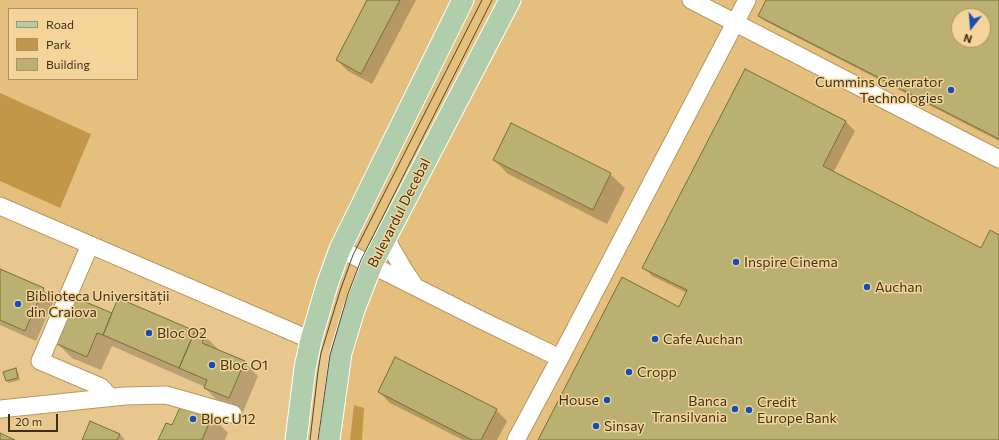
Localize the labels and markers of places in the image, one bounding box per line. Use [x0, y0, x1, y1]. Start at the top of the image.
place label: Cummins Generator Technologies [815, 74, 943, 106]
marker: Cummins Generator Technologies [946, 85, 956, 95]
place label: Inspire Cinema [744, 254, 838, 270]
marker: Inspire Cinema [731, 257, 741, 267]
place label: Auchan [875, 279, 923, 295]
marker: Auchan [862, 282, 872, 292]
place label: Biblioteca Universității din Craiova [26, 288, 170, 320]
marker: Biblioteca Universității din Craiova [13, 299, 23, 309]
place label: Bloc O2 [157, 325, 207, 341]
marker: Bloc O2 [144, 328, 154, 338]
place label: Cafe Auchan [663, 331, 743, 347]
marker: Cafe Auchan [650, 334, 660, 344]
place label: Bloc O1 [220, 357, 268, 373]
marker: Bloc O1 [207, 360, 217, 370]
place label: Cropp [637, 364, 677, 380]
marker: Cropp [624, 367, 634, 377]
place label: House [559, 392, 599, 408]
place label: Banca Transilvania [652, 393, 727, 426]
place label: Credit Europe Bank [757, 394, 837, 426]
marker: House [602, 395, 612, 405]
marker: Banca Transilvania [730, 404, 740, 414]
marker: Credit Europe Bank [744, 405, 754, 415]
place label: Bloc U12 [201, 411, 256, 427]
marker: Bloc U12 [188, 414, 198, 424]
place label: Sinsay [604, 418, 645, 434]
marker: Sinsay [591, 421, 601, 431]

